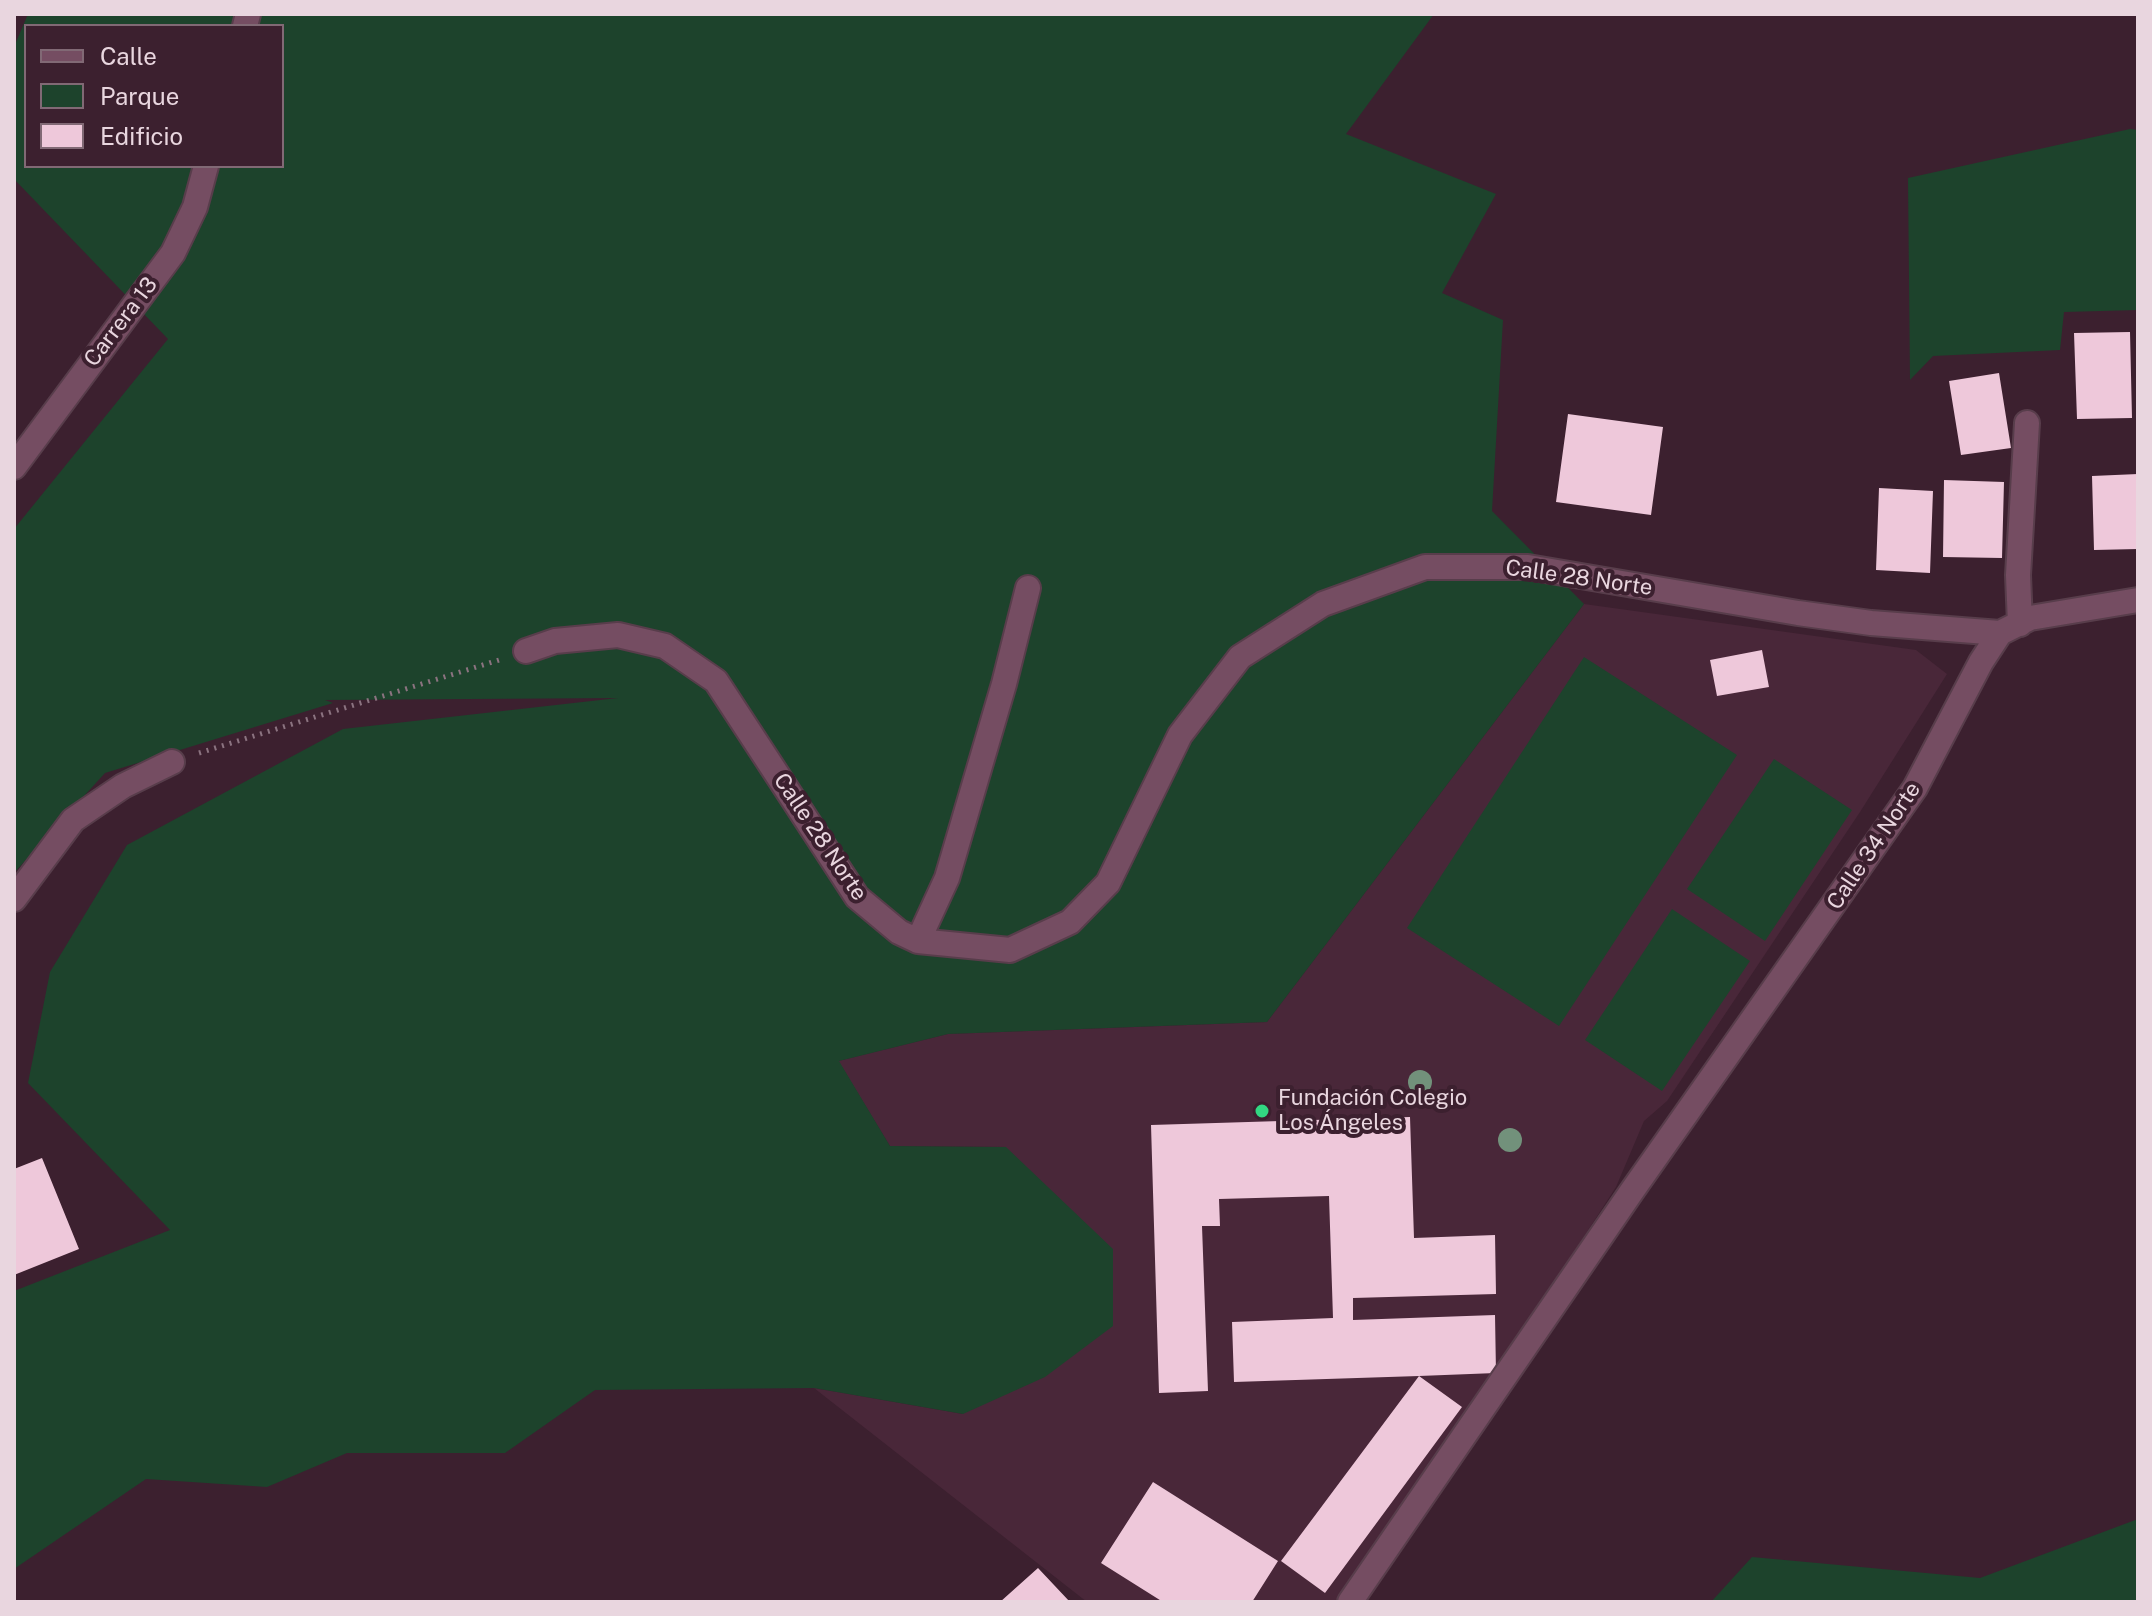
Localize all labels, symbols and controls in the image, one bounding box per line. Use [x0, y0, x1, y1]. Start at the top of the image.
legend [24, 24, 284, 168]
text: Calle [100, 42, 157, 70]
text: Parque [100, 82, 179, 110]
text: Edificio [100, 122, 183, 150]
street label: Carrera 13 [79, 272, 163, 372]
street label: Calle 28 Norte [1504, 555, 1654, 601]
street label: Calle 28 Norte [768, 768, 872, 906]
street label: Calle 34 Norte [1822, 777, 1926, 915]
place label: Fundación Colegio Los Ángeles [1278, 1085, 1467, 1136]
marker: Fundación Colegio Los Ángeles [1253, 1102, 1271, 1120]

